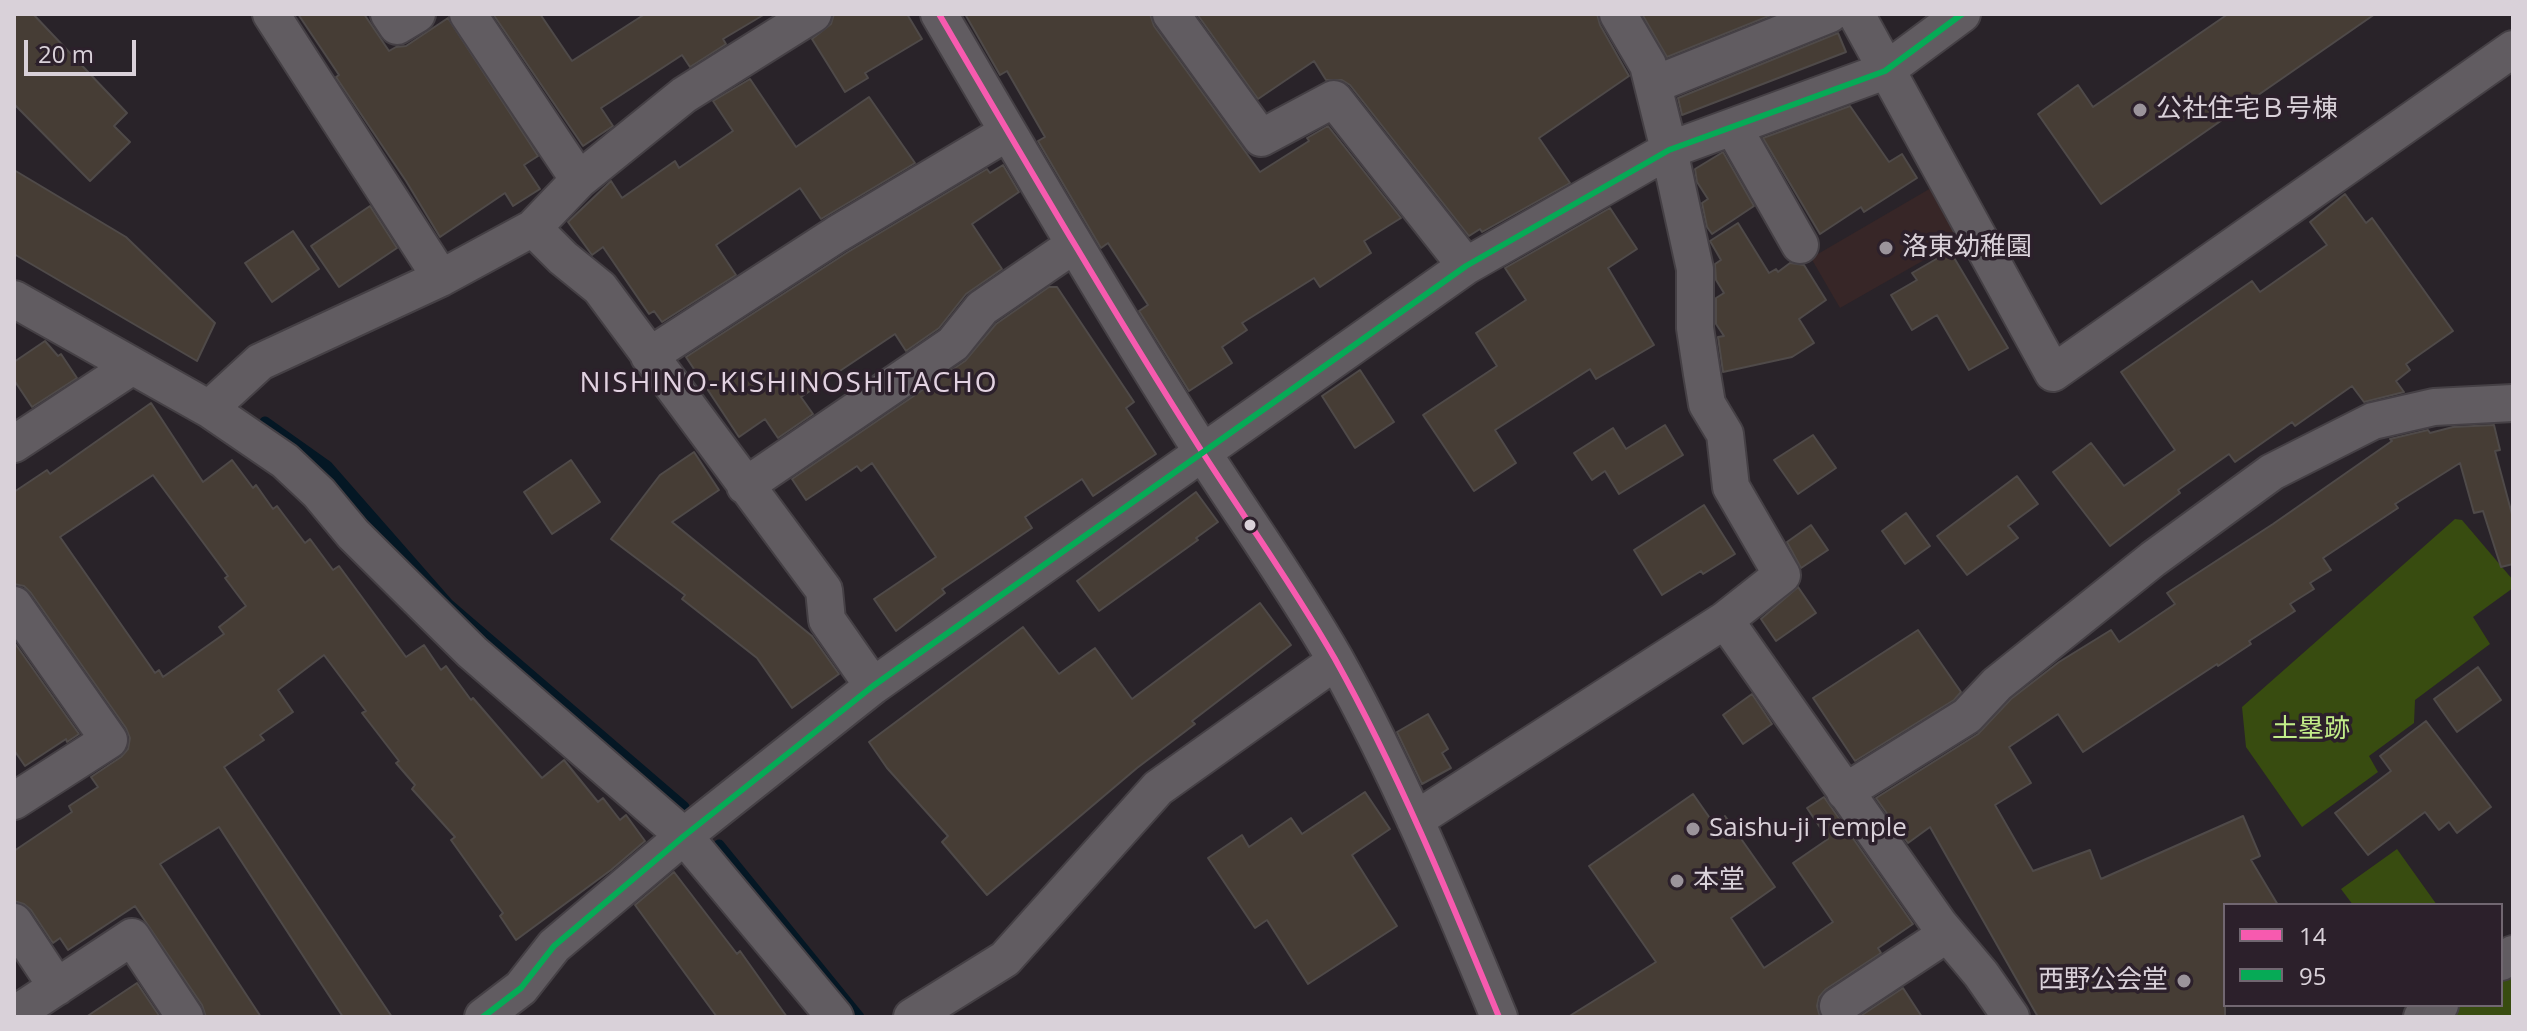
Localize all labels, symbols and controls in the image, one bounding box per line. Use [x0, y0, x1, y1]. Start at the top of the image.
scale bar [28, 24, 140, 74]
text: 20 m [38, 37, 94, 70]
place label: 公社住宅Ｂ号棟 [2156, 94, 2338, 126]
marker: 公社住宅Ｂ号棟 [2131, 101, 2149, 119]
place label: 洛東幼稚園 [1902, 232, 2032, 264]
marker: 洛東幼稚園 [1877, 239, 1895, 257]
district label: NISHINO-KISHINOSHITACHO [579, 367, 999, 401]
unlabelled marker [1242, 517, 1258, 533]
park label: 土塁跡 [2272, 714, 2350, 746]
place label: Saishu-ji Temple [1709, 813, 1907, 845]
marker: Saishu-ji Temple [1684, 820, 1702, 838]
place label: 本堂 [1693, 865, 1745, 897]
marker: 本堂 [1668, 872, 1686, 890]
legend [2223, 903, 2503, 1007]
text: 14 [2299, 919, 2326, 952]
text: 95 [2299, 959, 2326, 992]
place label: 西野公会堂 [2038, 965, 2168, 997]
marker: 西野公会堂 [2175, 972, 2193, 990]

